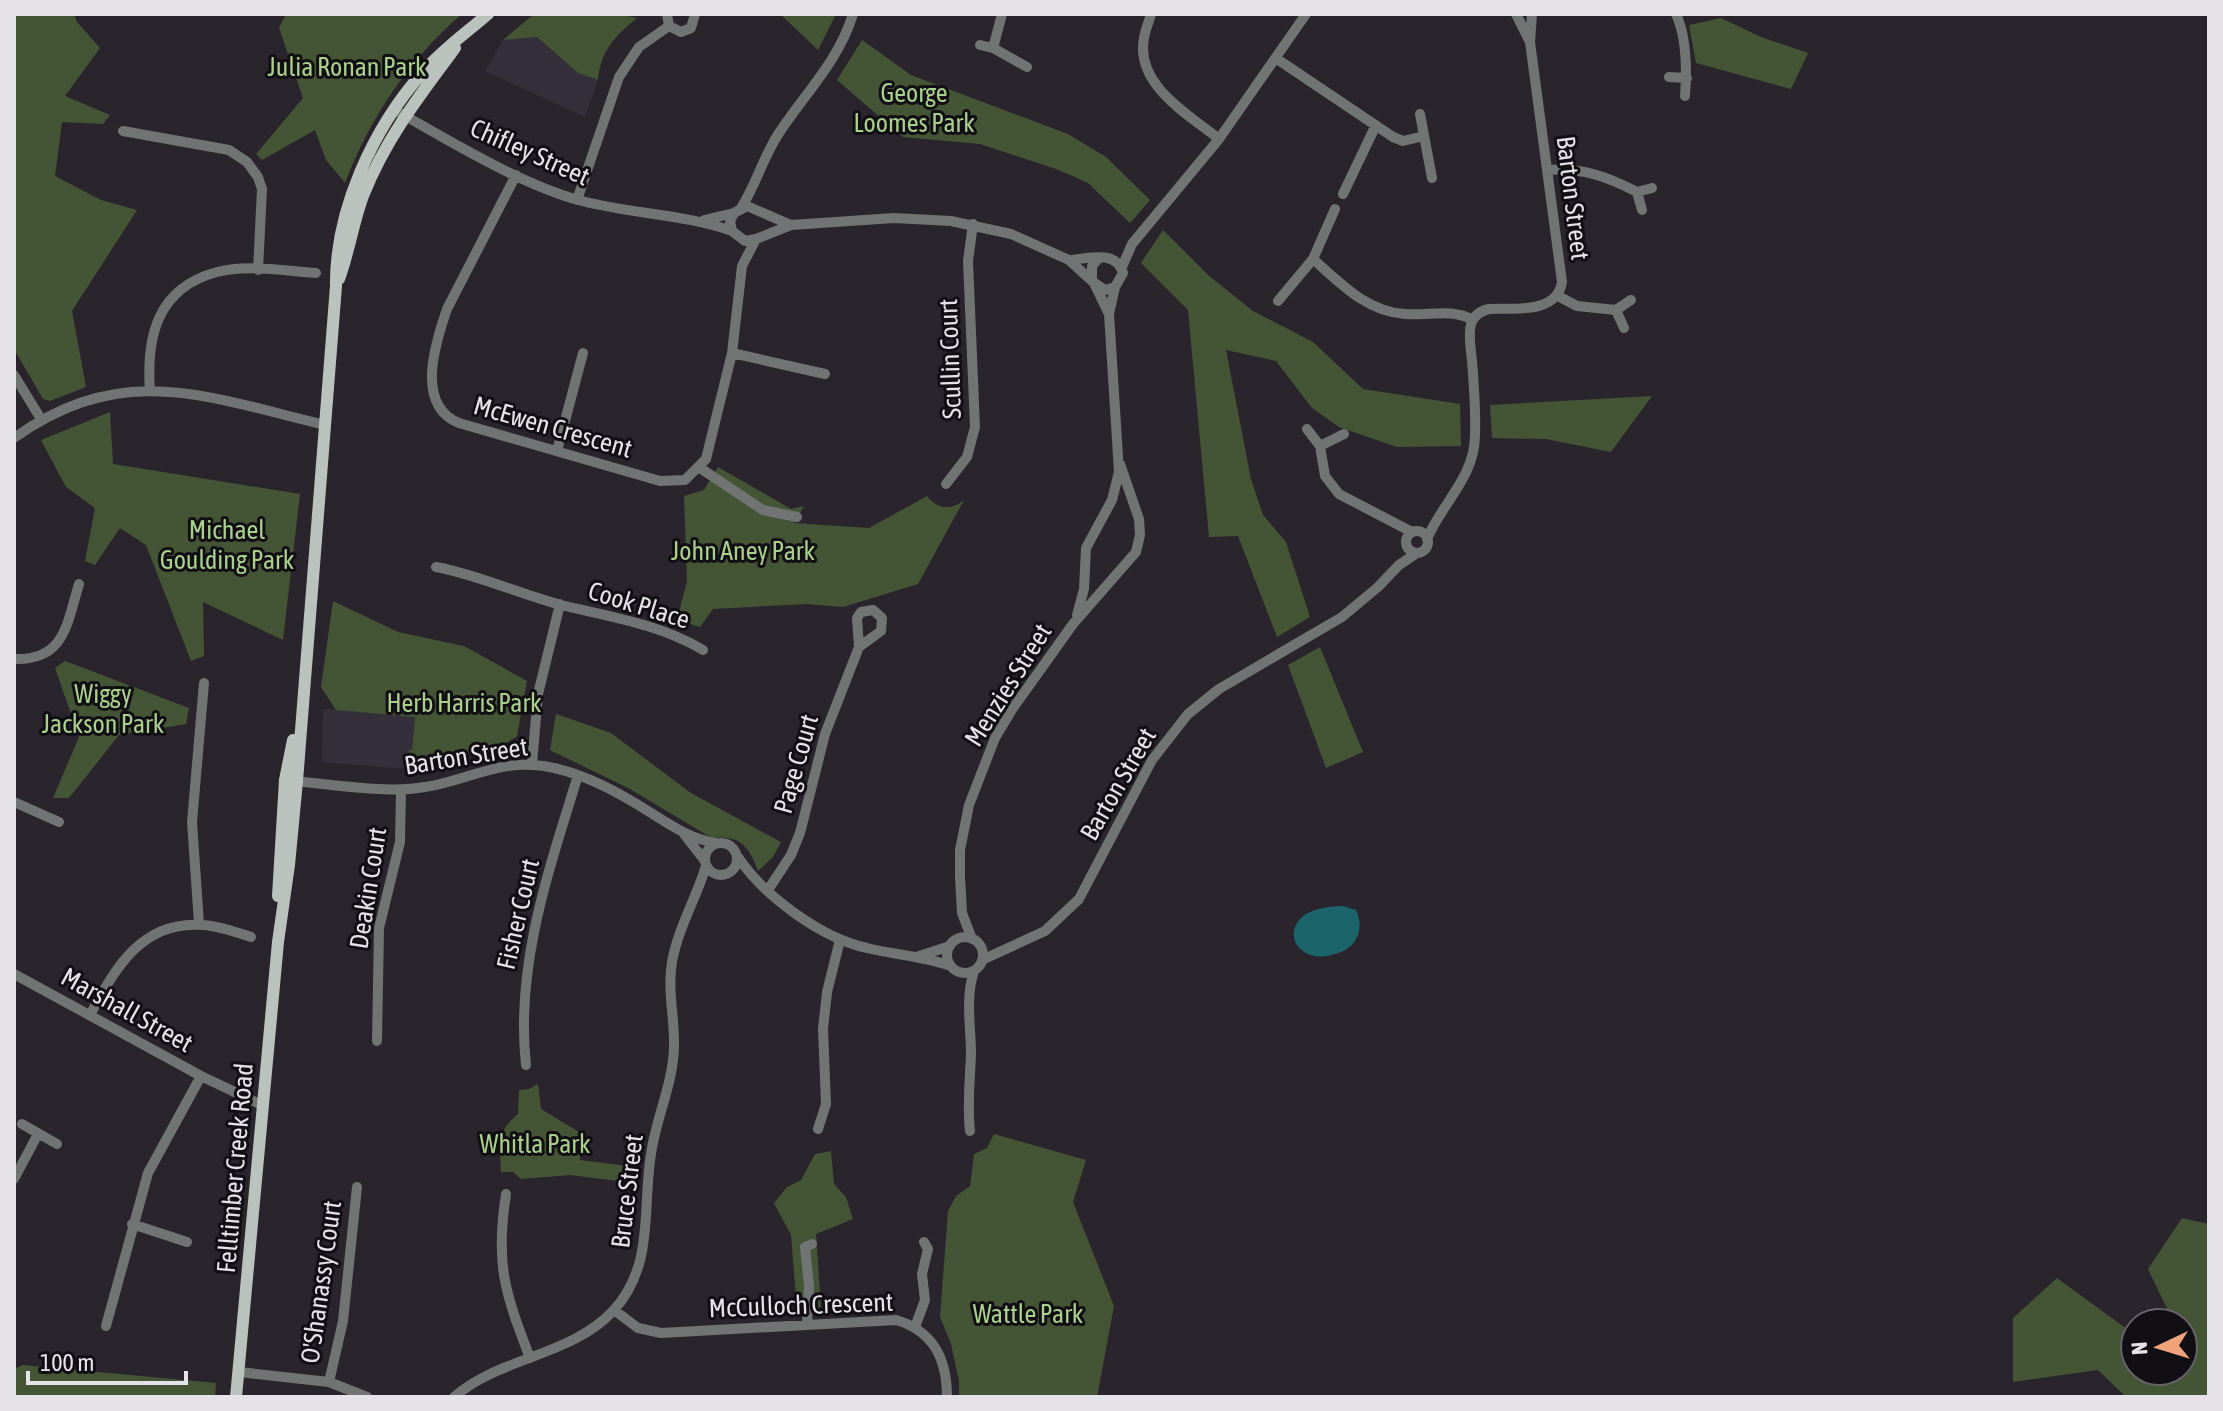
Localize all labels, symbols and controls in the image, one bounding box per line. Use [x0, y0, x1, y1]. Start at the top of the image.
park label: Julia Ronan Park [268, 52, 426, 82]
park label: George Loomes Park [853, 78, 975, 138]
street label: Chifley Street [466, 112, 594, 192]
street label: Barton Street [1551, 134, 1595, 262]
street label: Scullin Court [933, 298, 967, 420]
street label: McEwen Crescent [470, 390, 636, 464]
park label: Michael Goulding Park [160, 515, 294, 575]
park label: John Aney Park [671, 536, 815, 566]
street label: Cook Place [585, 575, 693, 635]
street label: Menzies Street [959, 618, 1057, 752]
park label: Wiggy Jackson Park [42, 679, 164, 739]
park label: Herb Harris Park [386, 688, 542, 718]
street label: Page Court [768, 711, 824, 817]
street label: Barton Street [1074, 723, 1162, 845]
street label: Barton Street [402, 731, 530, 781]
street label: Deakin Court [344, 825, 392, 951]
street label: Fisher Court [491, 856, 545, 972]
street label: Marshall Street [56, 962, 198, 1058]
street label: Felltimber Creek Road [211, 1062, 259, 1274]
park label: Whitla Park [480, 1129, 590, 1159]
street label: Bruce Street [605, 1132, 649, 1250]
street label: O'Shanassy Court [295, 1199, 347, 1365]
street label: McCulloch Crescent [708, 1287, 894, 1323]
park label: Wattle Park [973, 1299, 1083, 1329]
north arrow [2119, 1307, 2199, 1387]
scale bar [28, 1335, 186, 1385]
text: N [2126, 1341, 2152, 1356]
text: 100 m [40, 1349, 94, 1376]

